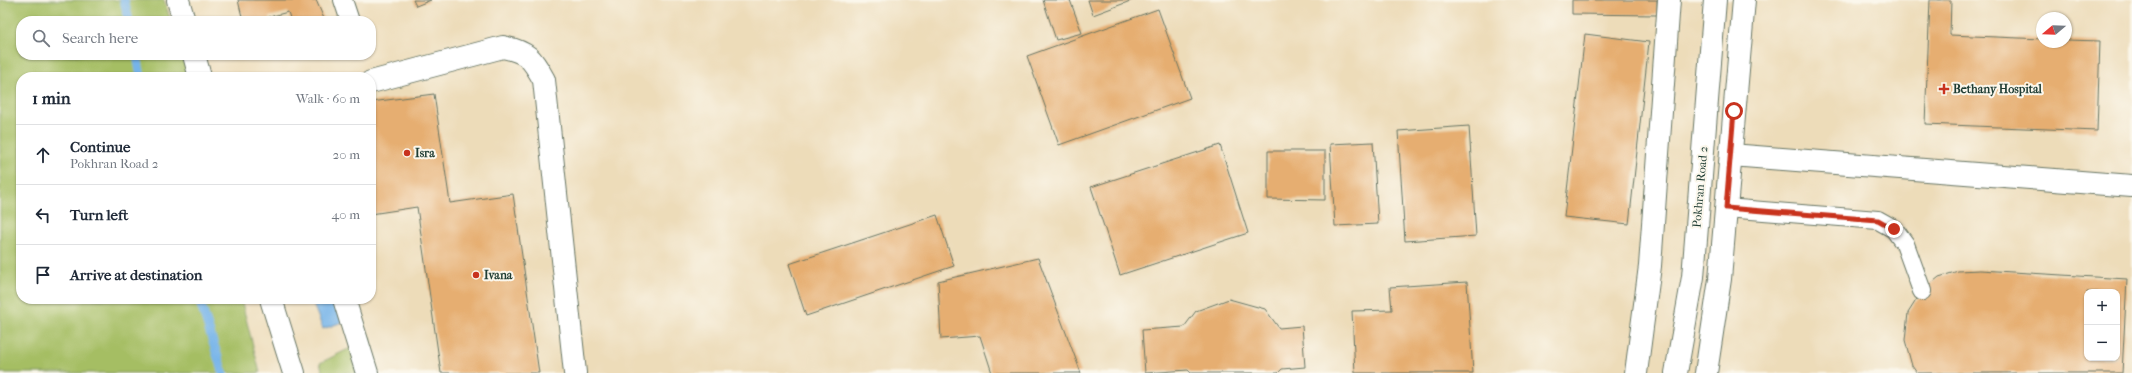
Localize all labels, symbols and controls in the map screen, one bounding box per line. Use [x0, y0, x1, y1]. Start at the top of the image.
north arrow [2036, 12, 2072, 48]
search box [16, 16, 376, 60]
icon: search [30, 27, 52, 49]
text: Search here [62, 29, 138, 47]
place label: Bethany Hospital [1953, 82, 2042, 97]
marker: Bethany Hospital [1938, 83, 1950, 95]
text: 1 min [32, 88, 71, 108]
text: Walk · 60 m [296, 91, 360, 106]
route start [1725, 102, 1743, 120]
text: Continue [70, 138, 130, 156]
icon: ahead [32, 144, 54, 166]
place label: Isra [415, 146, 435, 160]
street label: Pokhran Road 2 [1689, 146, 1711, 228]
text: 20 m [333, 147, 360, 162]
marker: Isra [402, 148, 412, 158]
text: Pokhran Road 2 [70, 156, 158, 171]
icon: left [32, 204, 54, 226]
text: Turn left [70, 206, 128, 224]
text: 40 m [332, 207, 360, 222]
route end [1885, 220, 1903, 238]
icon: arrive [32, 264, 54, 286]
text: Arrive at destination [70, 266, 202, 284]
place label: Ivana [484, 268, 513, 282]
marker: Ivana [471, 270, 481, 280]
map controls [2084, 289, 2120, 361]
button: + [2084, 289, 2120, 325]
button: − [2084, 325, 2120, 361]

